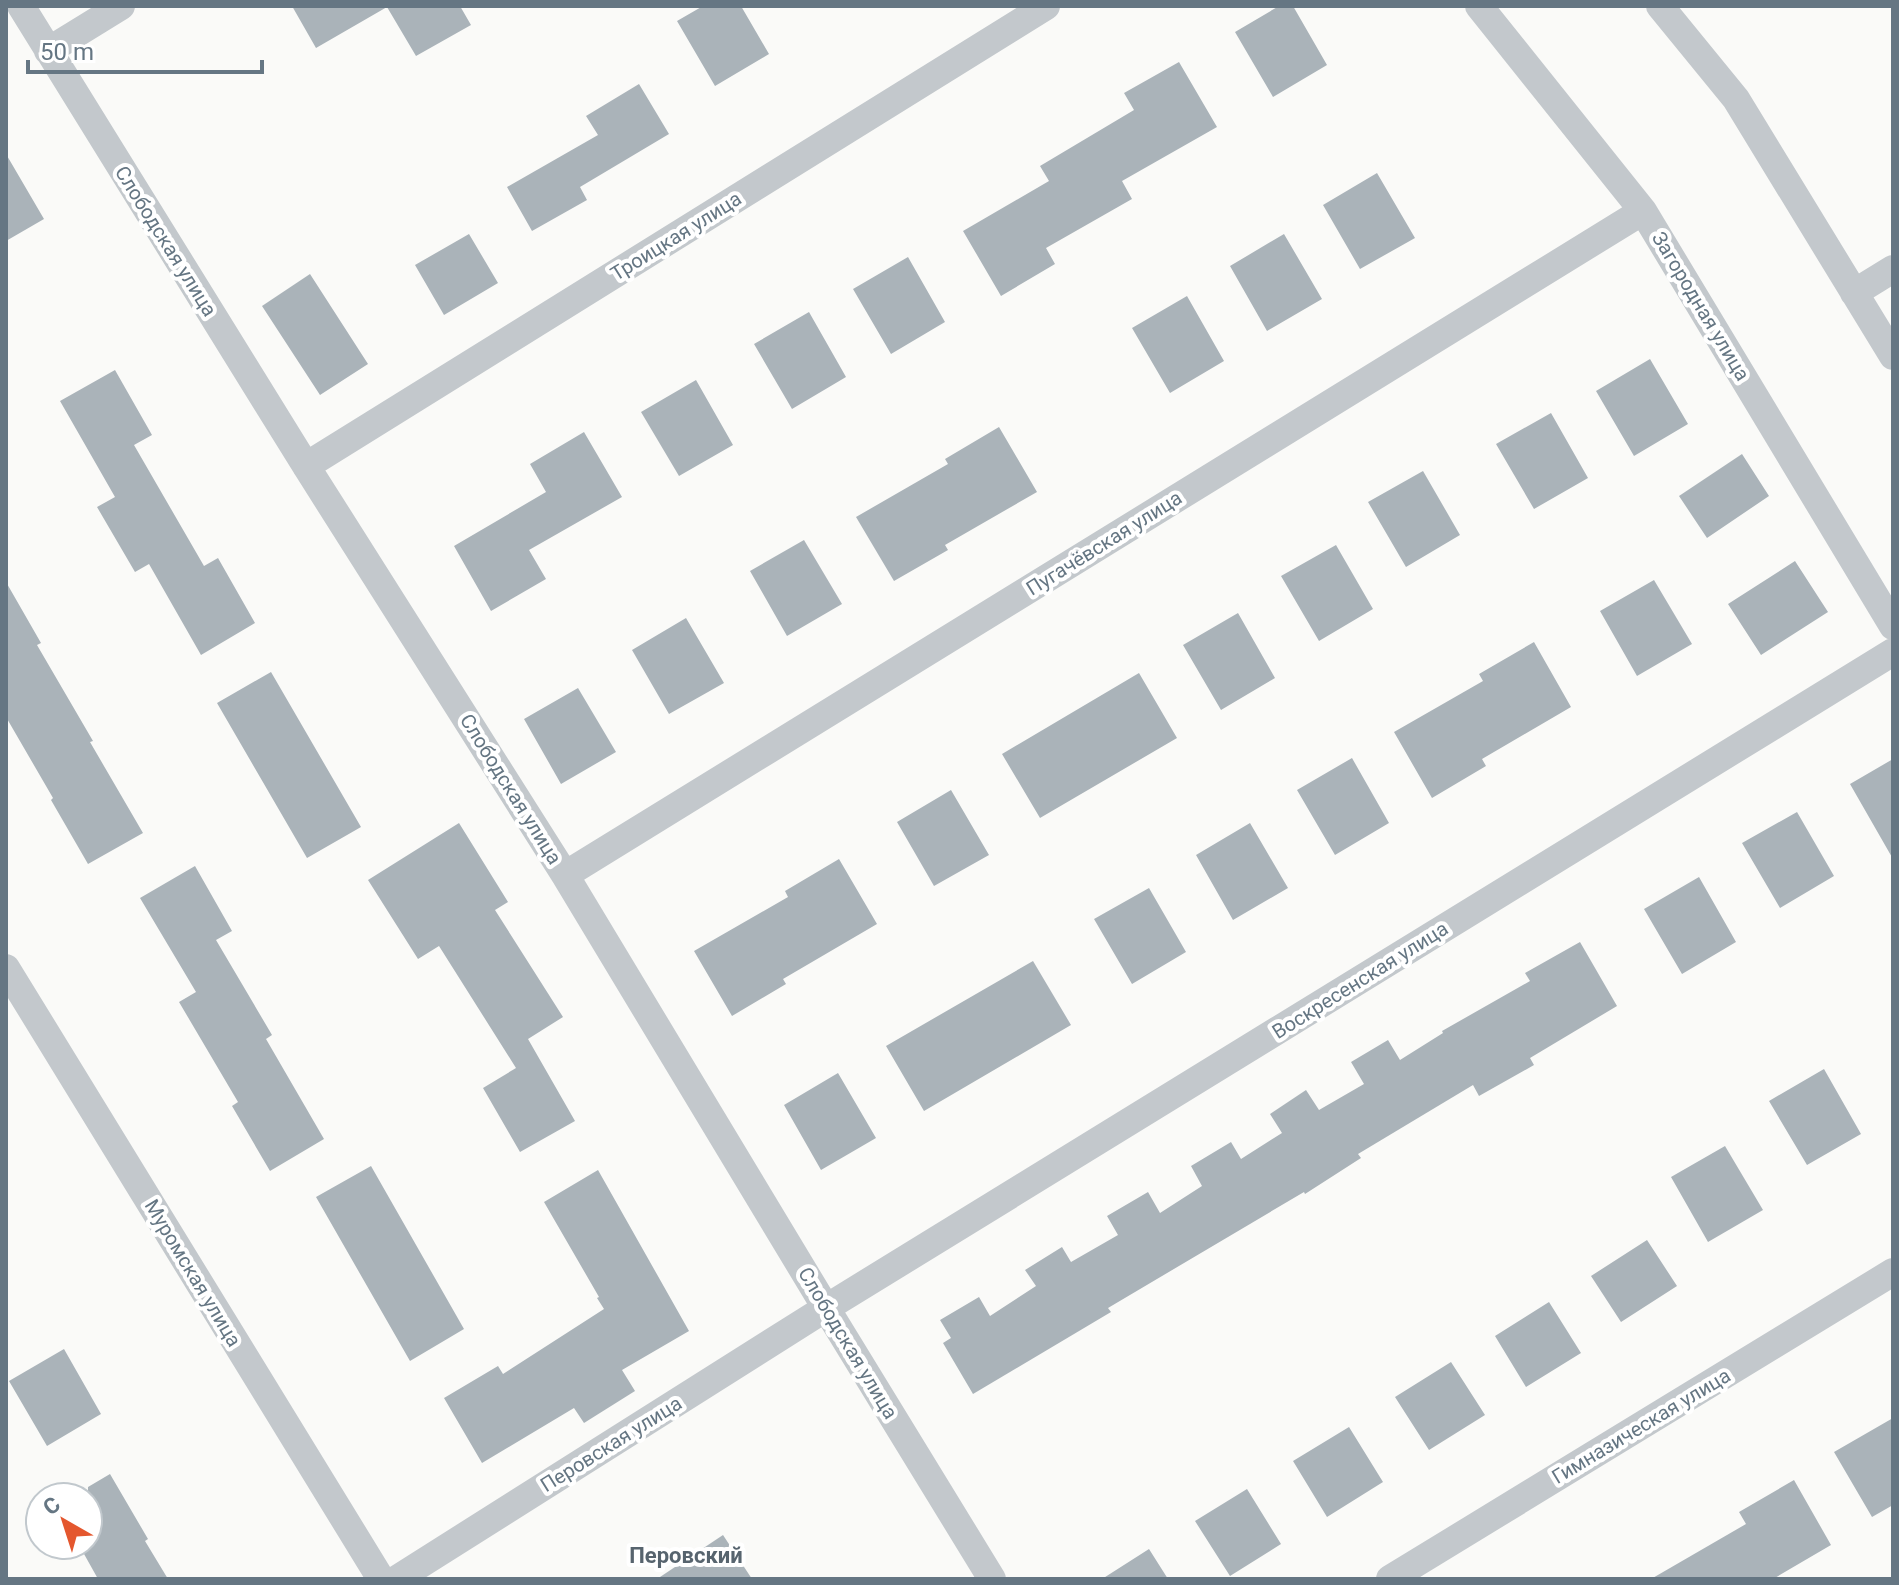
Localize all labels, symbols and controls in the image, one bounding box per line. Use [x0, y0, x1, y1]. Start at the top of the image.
scale bar [28, 24, 262, 74]
text: 50 m [40, 38, 94, 66]
street label: Слободская улица [110, 161, 222, 321]
street label: Троицкая улица [606, 186, 746, 286]
street label: Загородная улица [1647, 227, 1755, 385]
street label: Пугачёвская улица [1022, 485, 1186, 601]
street label: Слободская улица [455, 709, 567, 869]
street label: Воскресенская улица [1268, 916, 1452, 1044]
street label: Муромская улица [140, 1195, 246, 1351]
street label: Слободская улица [793, 1263, 903, 1423]
street label: Гимназическая улица [1547, 1363, 1735, 1489]
street label: Перовская улица [536, 1391, 686, 1497]
north arrow [24, 1481, 104, 1561]
text: С [38, 1492, 65, 1520]
district label: Перовский [629, 1543, 743, 1568]

